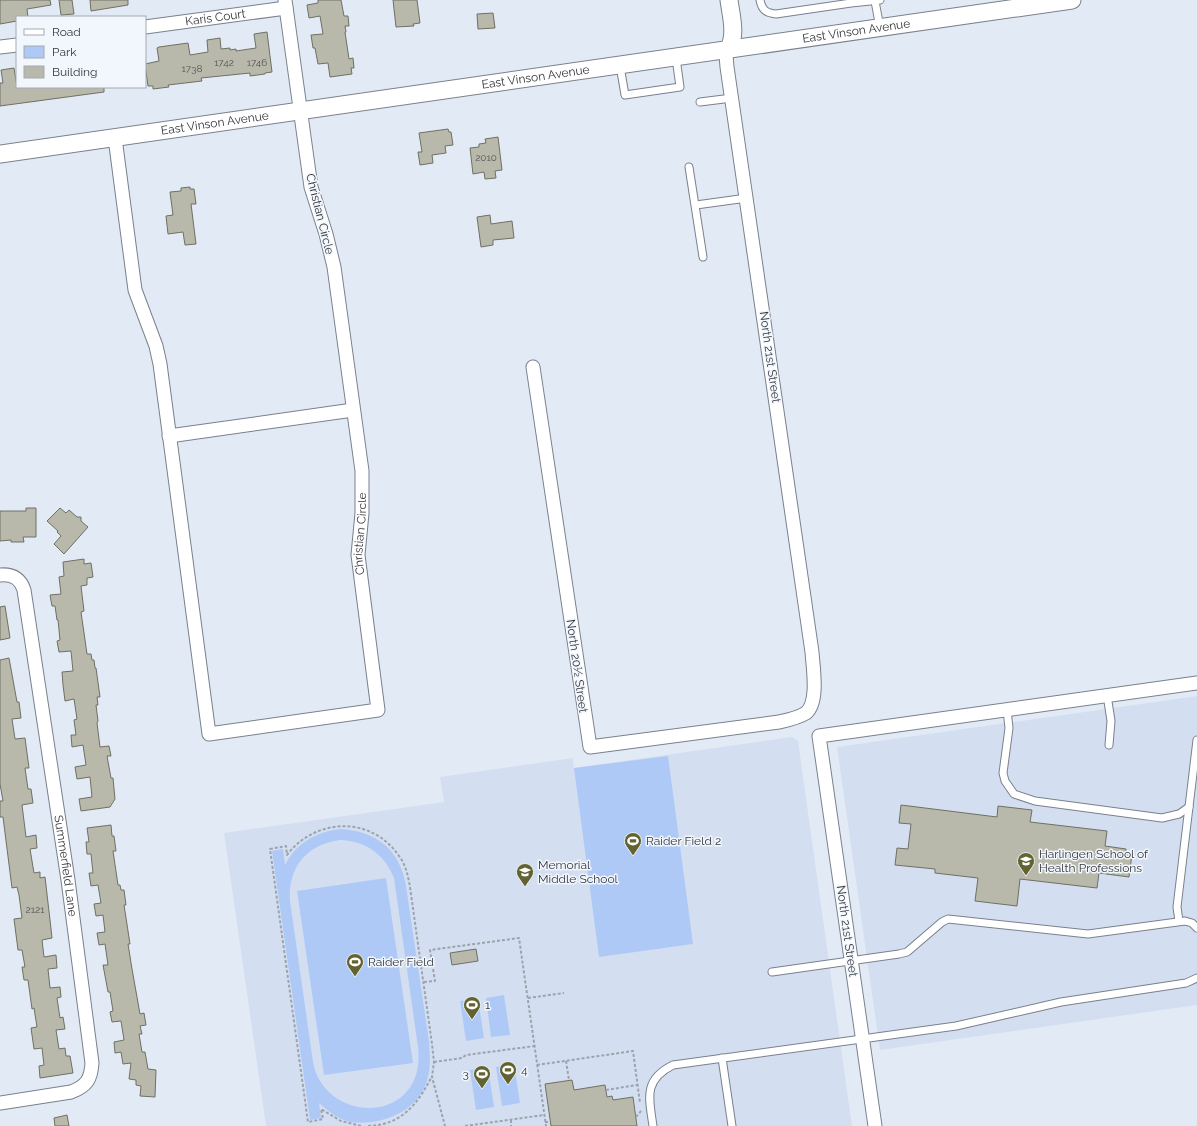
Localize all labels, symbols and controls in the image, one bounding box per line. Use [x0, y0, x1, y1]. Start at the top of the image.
street label: Karis Court [184, 7, 246, 29]
legend [16, 16, 146, 88]
street label: East Vinson Avenue [801, 16, 911, 46]
text: Road [52, 25, 81, 39]
text: Park [52, 45, 77, 59]
house number: 1742 [214, 57, 234, 68]
house number: 1746 [247, 57, 267, 68]
street label: East Vinson Avenue [481, 62, 590, 92]
house number: 1738 [182, 63, 202, 74]
text: Building [52, 65, 98, 79]
street label: East Vinson Avenue [160, 108, 270, 138]
house number: 2010 [475, 152, 497, 163]
street label: Christian Circle [303, 172, 337, 256]
street label: North 21st Street [757, 310, 783, 404]
street label: Christian Circle [351, 492, 369, 576]
street label: North 20½ Street [564, 618, 590, 714]
street label: Summerfield Lane [51, 814, 80, 917]
sports icon: Raider Field 2 [623, 831, 643, 856]
place label: Raider Field 2 [646, 834, 721, 848]
place label: Harlingen School of Health Professions [1039, 847, 1149, 875]
school or university icon: Harlingen School of Health Professions [1016, 851, 1036, 876]
place label: Memorial Middle School [538, 858, 619, 886]
school or university icon: Memorial Middle School [515, 862, 535, 887]
street label: North 21st Street [834, 884, 860, 978]
house number: 2121 [26, 904, 45, 915]
sports icon: Raider Field [345, 952, 365, 977]
place label: Raider Field [368, 955, 434, 969]
sports icon: 1 [462, 995, 482, 1020]
place label: 1 [485, 998, 490, 1012]
sports icon: 4 [498, 1060, 518, 1085]
place label: 4 [521, 1063, 528, 1077]
sports icon: 3 [472, 1064, 492, 1089]
place label: 3 [463, 1067, 469, 1081]

